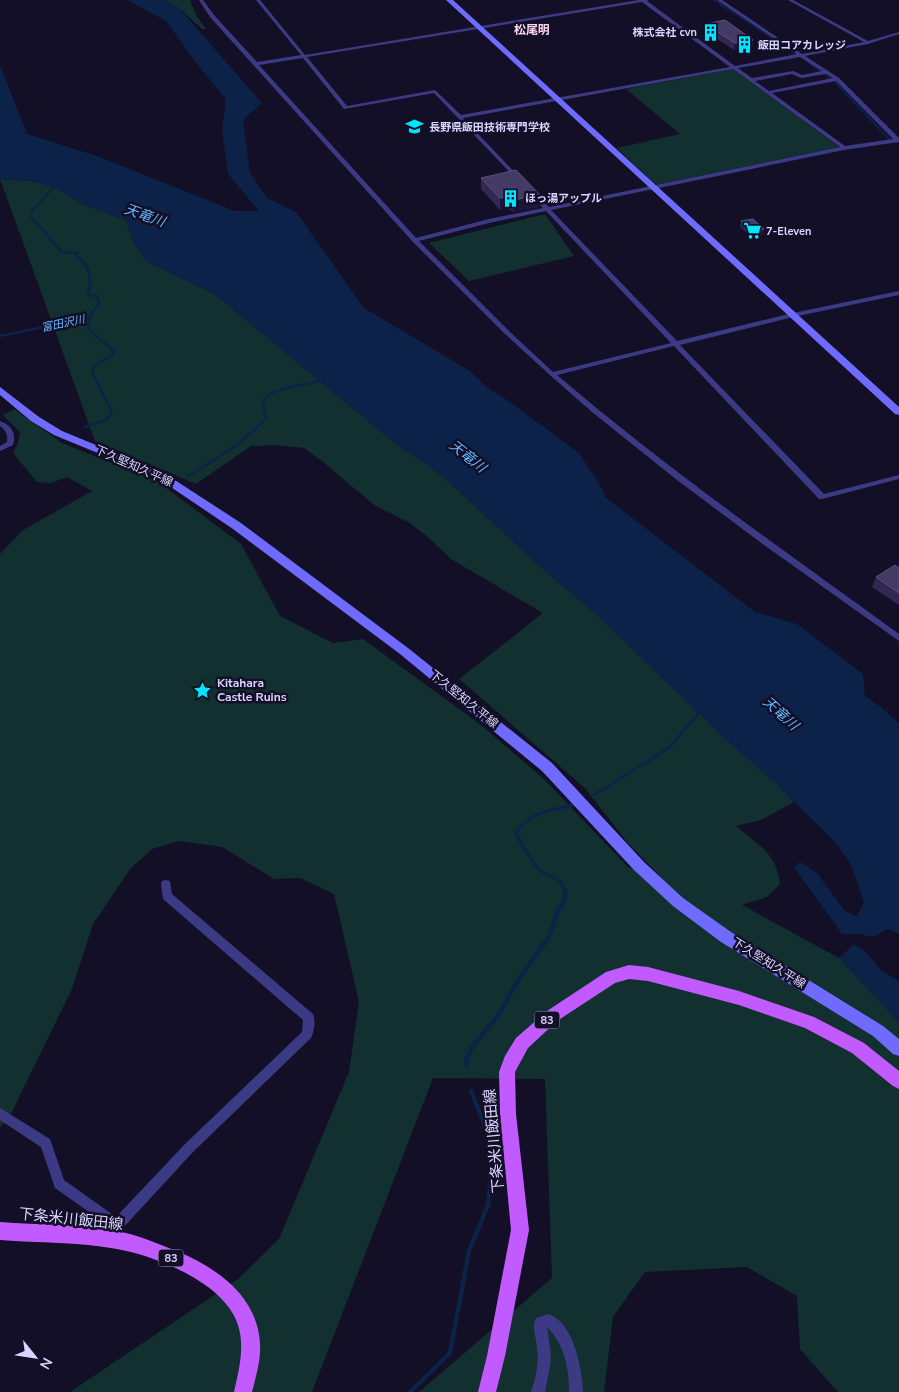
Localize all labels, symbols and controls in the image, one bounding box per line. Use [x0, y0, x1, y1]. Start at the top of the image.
district label: 松尾明 [514, 22, 550, 38]
building icon: 株式会社 cvn [701, 22, 721, 42]
place label: 株式会社 cvn [633, 25, 697, 40]
building icon: 飯田コアカレッジ [734, 35, 754, 55]
place label: 飯田コアカレッジ [757, 38, 846, 53]
school or university icon: 長野県飯田技術専門学校 [405, 117, 425, 137]
place label: 長野県飯田技術専門学校 [429, 120, 550, 135]
building icon: ほっ湯アップル [501, 188, 521, 208]
place label: ほっ湯アップル [525, 191, 602, 206]
water label: 天竜川 [122, 199, 170, 232]
supermarket icon: 7-Eleven [742, 221, 762, 241]
place label: 7-Eleven [766, 224, 811, 239]
water label: 富田沢川 [40, 311, 87, 335]
water label: 天竜川 [445, 436, 492, 478]
street label: 下久堅知久平線 [92, 442, 176, 490]
street label: 下久堅知久平線 [426, 666, 502, 732]
place label: Kitahara Castle Ruins [217, 675, 287, 705]
place icon: Kitahara Castle Ruins [193, 680, 213, 700]
water label: 天竜川 [759, 692, 804, 736]
street label: 下久堅知久平線 [729, 934, 809, 992]
road number: 83 [534, 1012, 560, 1028]
street label: 下条米川飯田線 [479, 1088, 509, 1194]
street label: 下条米川飯田線 [18, 1204, 124, 1234]
road number: 83 [158, 1250, 184, 1266]
north arrow [10, 1332, 60, 1382]
text: N [35, 1354, 57, 1373]

